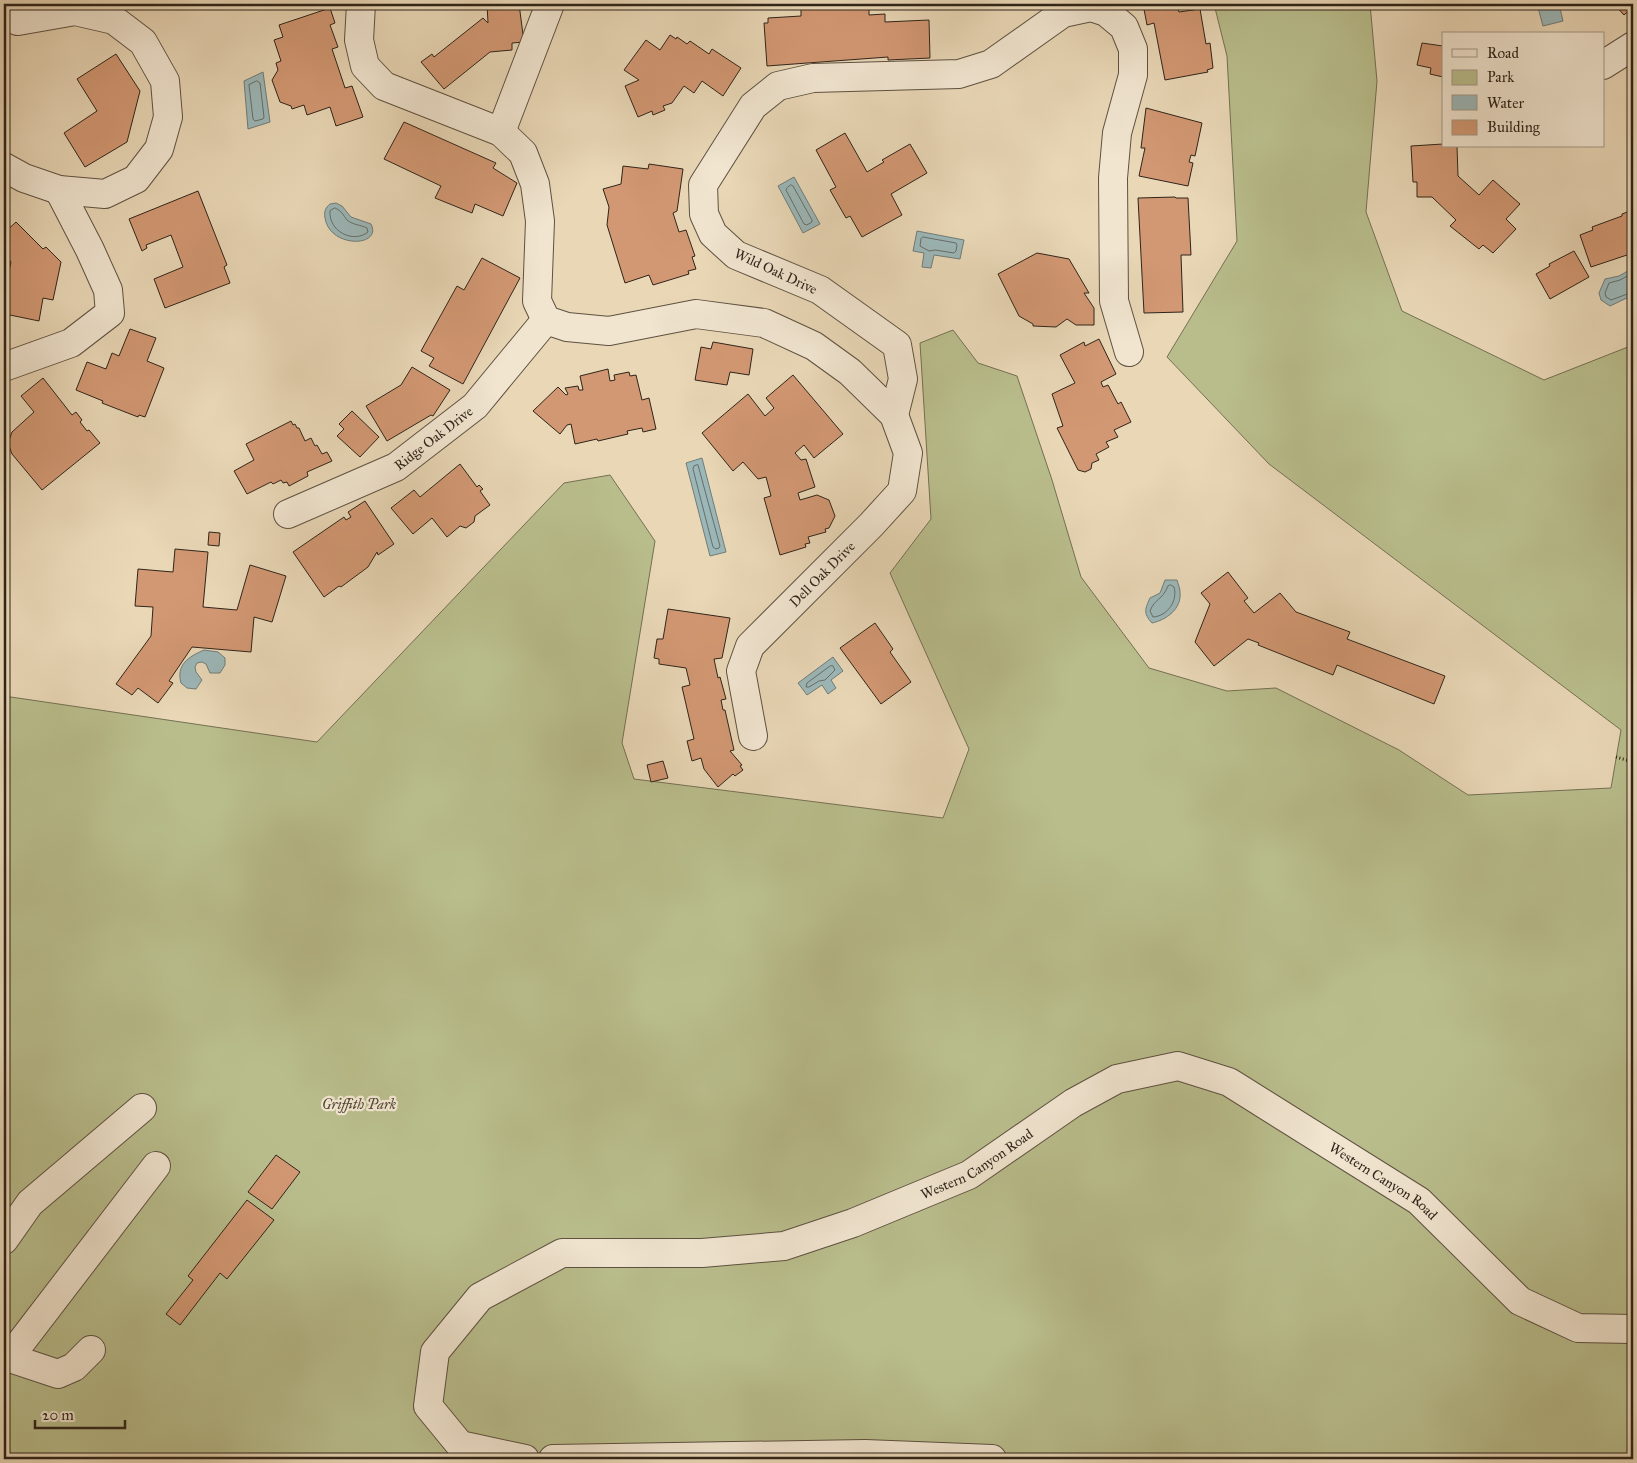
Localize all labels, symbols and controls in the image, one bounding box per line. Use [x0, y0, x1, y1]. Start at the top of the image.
legend [1442, 32, 1604, 148]
text: Road [1487, 44, 1519, 62]
text: Park [1487, 68, 1514, 86]
text: Water [1487, 94, 1524, 112]
text: Building [1487, 118, 1541, 136]
street label: Wild Oak Drive [732, 245, 820, 298]
street label: Ridge Oak Drive [391, 403, 476, 474]
street label: Dell Oak Drive [786, 538, 859, 611]
park label: Griffith Park [322, 1096, 397, 1113]
street label: Western Canyon Road [918, 1125, 1036, 1203]
street label: Western Canyon Road [1326, 1139, 1441, 1224]
scale bar [35, 1398, 125, 1430]
text: 20 m [42, 1406, 74, 1424]

